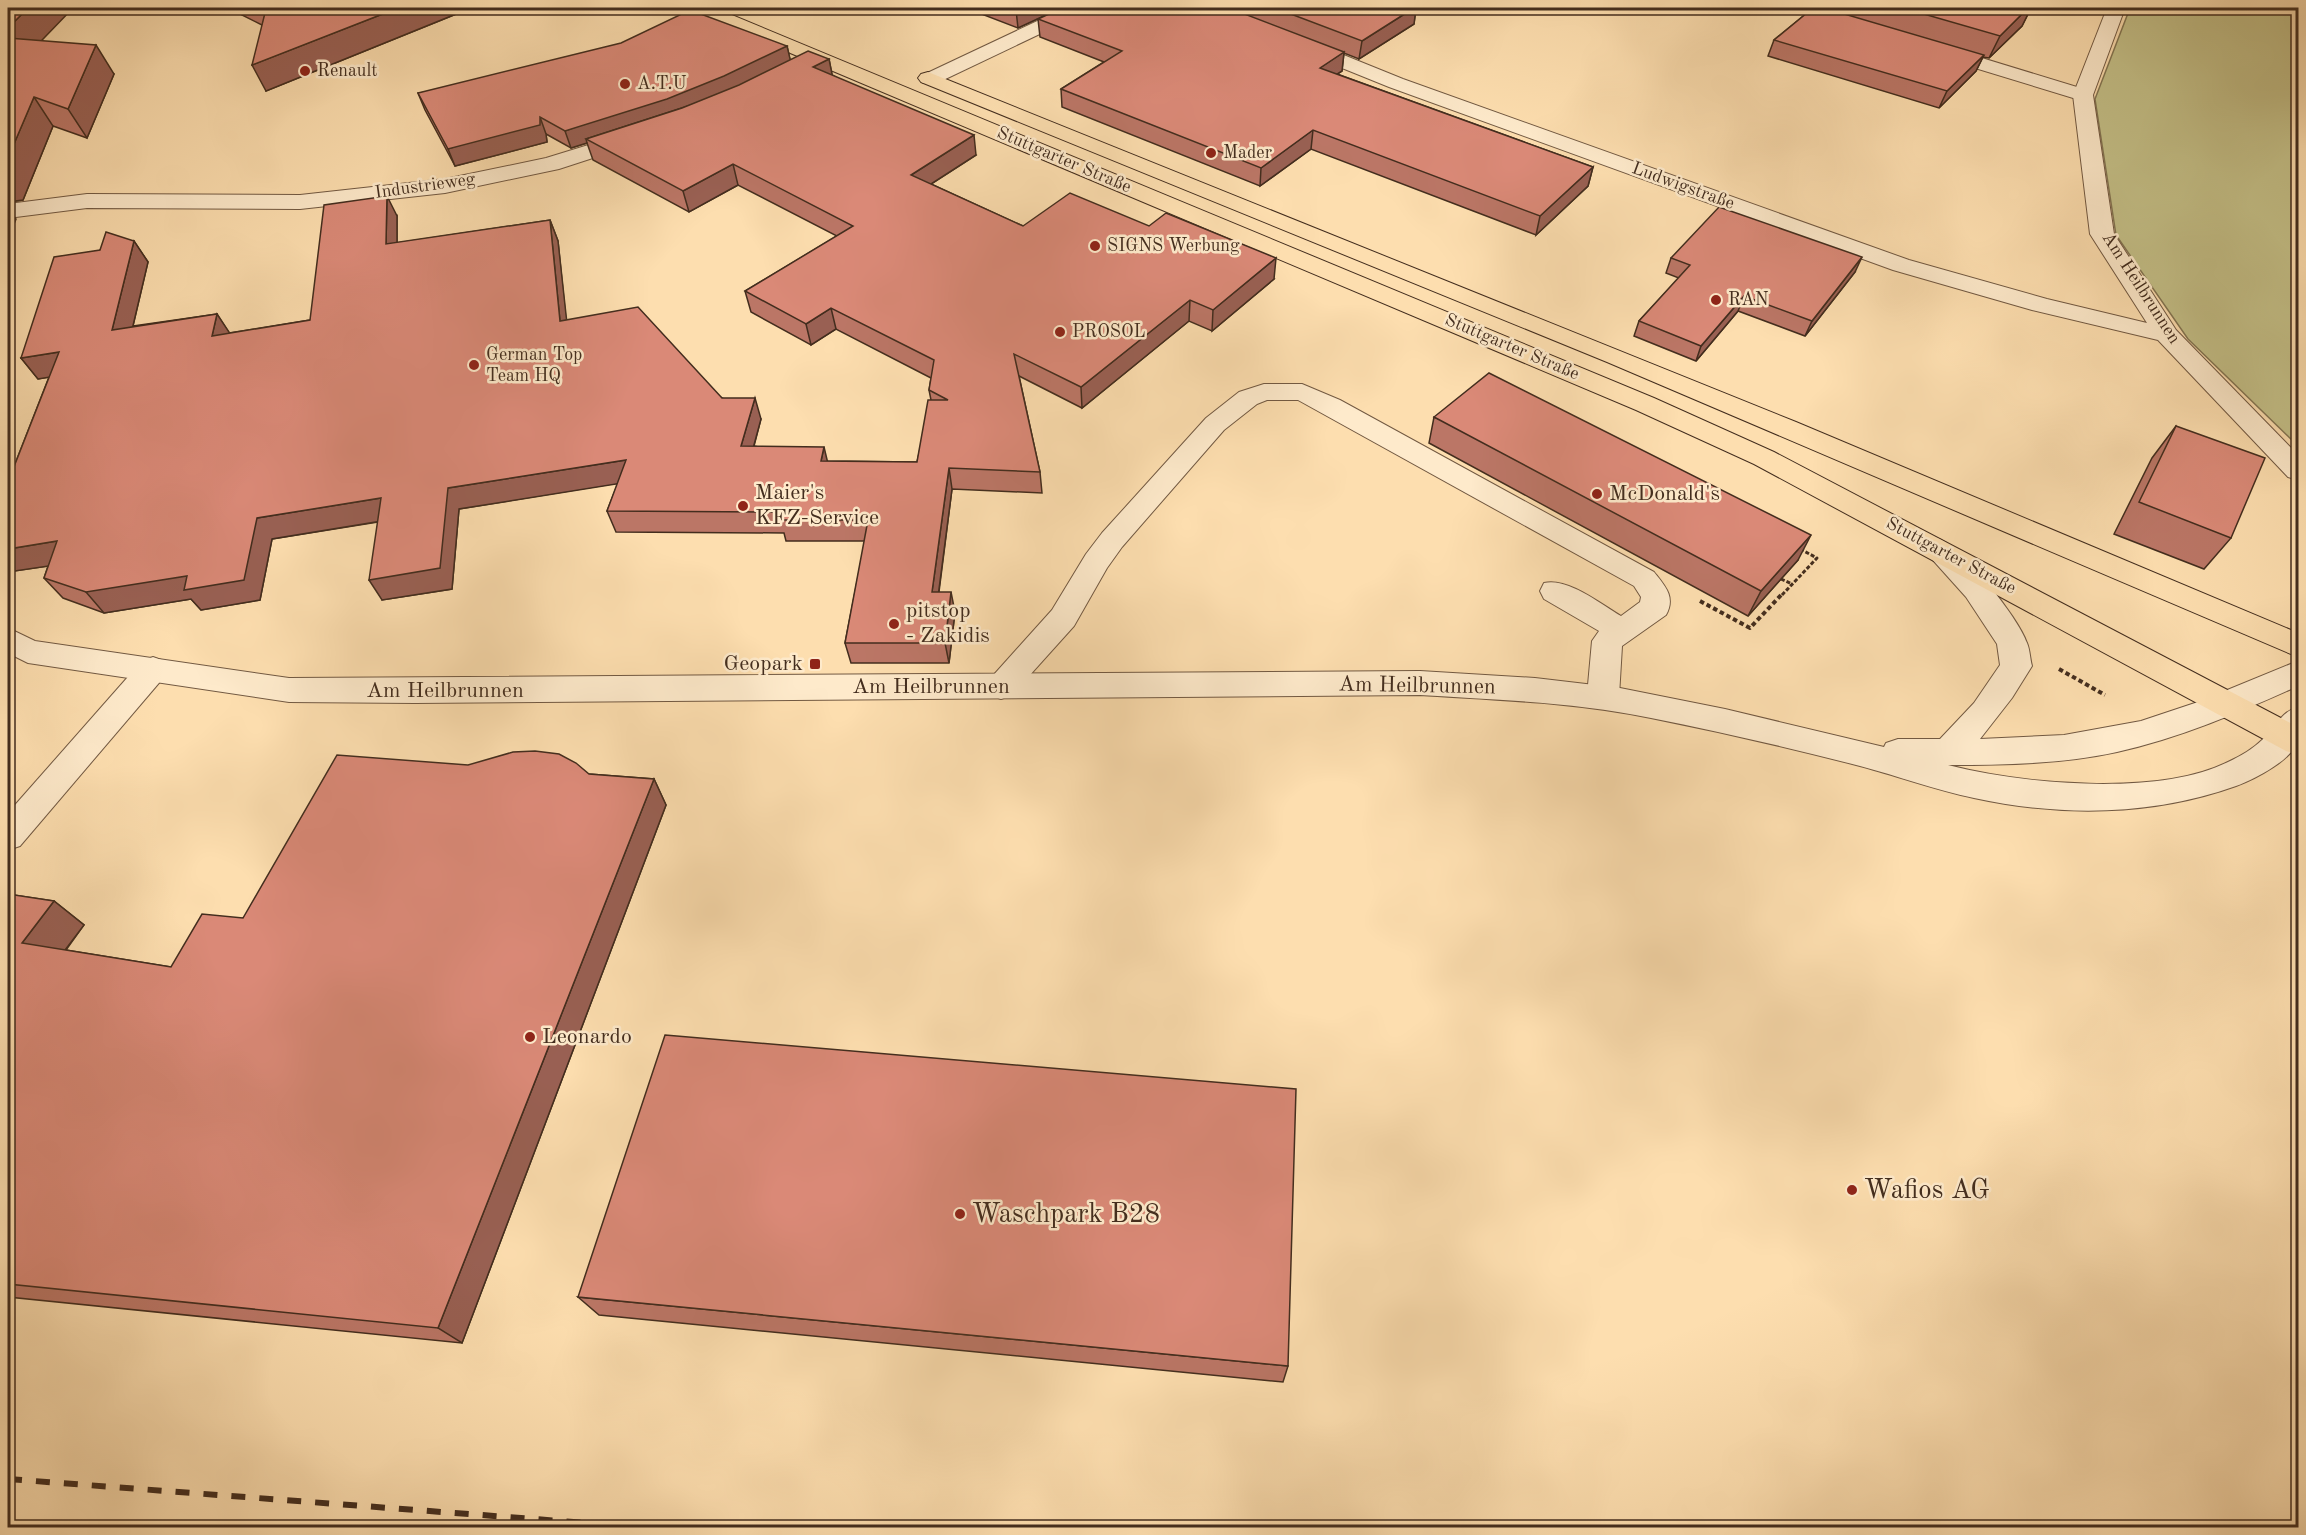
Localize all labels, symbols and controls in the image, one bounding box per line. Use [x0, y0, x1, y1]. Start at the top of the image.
place label: Renault [317, 62, 378, 80]
marker: Renault [298, 64, 312, 78]
place label: A.T.U [637, 75, 687, 93]
marker: A.T.U [618, 77, 632, 91]
street label: Stuttgarter Straße [994, 124, 1134, 196]
place label: Mader [1223, 144, 1273, 162]
marker: Mader [1204, 146, 1218, 160]
street label: Ludwigstraße [1629, 159, 1737, 213]
street label: Industrieweg [373, 170, 477, 202]
street label: Am Heilbrunnen [2098, 229, 2184, 347]
place label: SIGNS Werbung [1107, 237, 1240, 255]
marker: SIGNS Werbung [1088, 239, 1102, 253]
place label: RAN [1728, 291, 1769, 309]
marker: RAN [1709, 293, 1723, 307]
street label: Stuttgarter Straße [1442, 311, 1582, 383]
place label: PROSOL [1072, 323, 1146, 341]
marker: PROSOL [1053, 325, 1067, 339]
place label: German Top Team HQ [486, 346, 582, 385]
marker: German Top Team HQ [467, 358, 481, 372]
place label: Maier's KFZ-Service [755, 482, 879, 529]
place label: McDonald's [1609, 483, 1720, 505]
marker: McDonald's [1590, 487, 1604, 501]
marker: Maier's KFZ-Service [736, 499, 750, 513]
street label: Stuttgarter Straße [1883, 514, 2019, 598]
place label: pitstop - Zakidis [906, 600, 990, 647]
marker: pitstop - Zakidis [887, 617, 901, 631]
place label: Geopark [723, 653, 803, 675]
marker: Geopark [808, 657, 822, 671]
street label: Am Heilbrunnen [1338, 674, 1496, 698]
street label: Am Heilbrunnen [852, 676, 1010, 698]
street label: Am Heilbrunnen [366, 680, 524, 702]
place label: Leonardo [542, 1026, 632, 1048]
marker: Leonardo [523, 1030, 537, 1044]
place label: Wafios AG [1864, 1177, 1990, 1204]
marker: Wafios AG [1845, 1183, 1859, 1197]
place label: Waschpark B28 [972, 1201, 1160, 1228]
marker: Waschpark B28 [953, 1207, 967, 1221]

